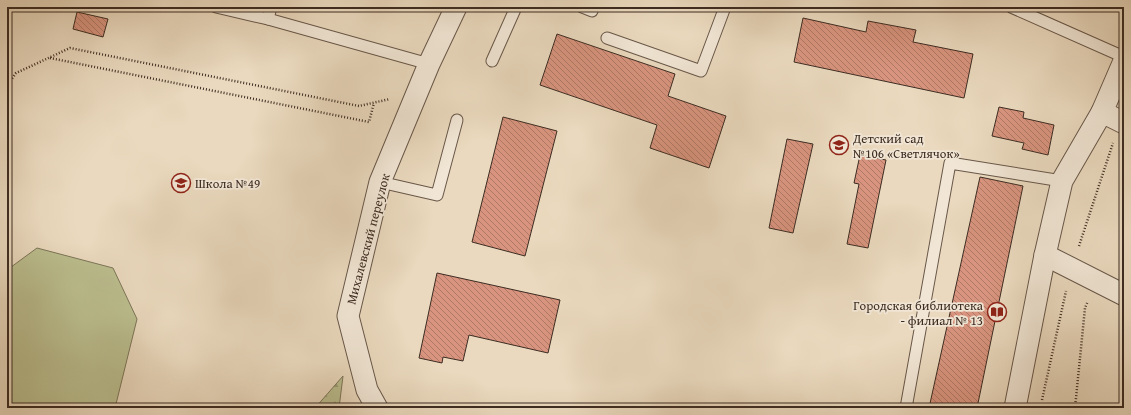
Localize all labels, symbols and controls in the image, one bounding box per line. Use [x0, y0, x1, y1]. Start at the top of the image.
place label: Детский сад №106 «Светлячок» [852, 129, 960, 163]
school or university icon: Детский сад №106 «Светлячок» [828, 134, 850, 156]
street label: Михалевский переулок [341, 171, 395, 307]
school or university icon: Школа №49 [170, 172, 192, 194]
place label: Школа №49 [195, 174, 260, 193]
place label: Городская библиотека - филиал № 13 [853, 296, 984, 330]
library icon: Городская библиотека - филиал № 13 [986, 301, 1008, 323]

